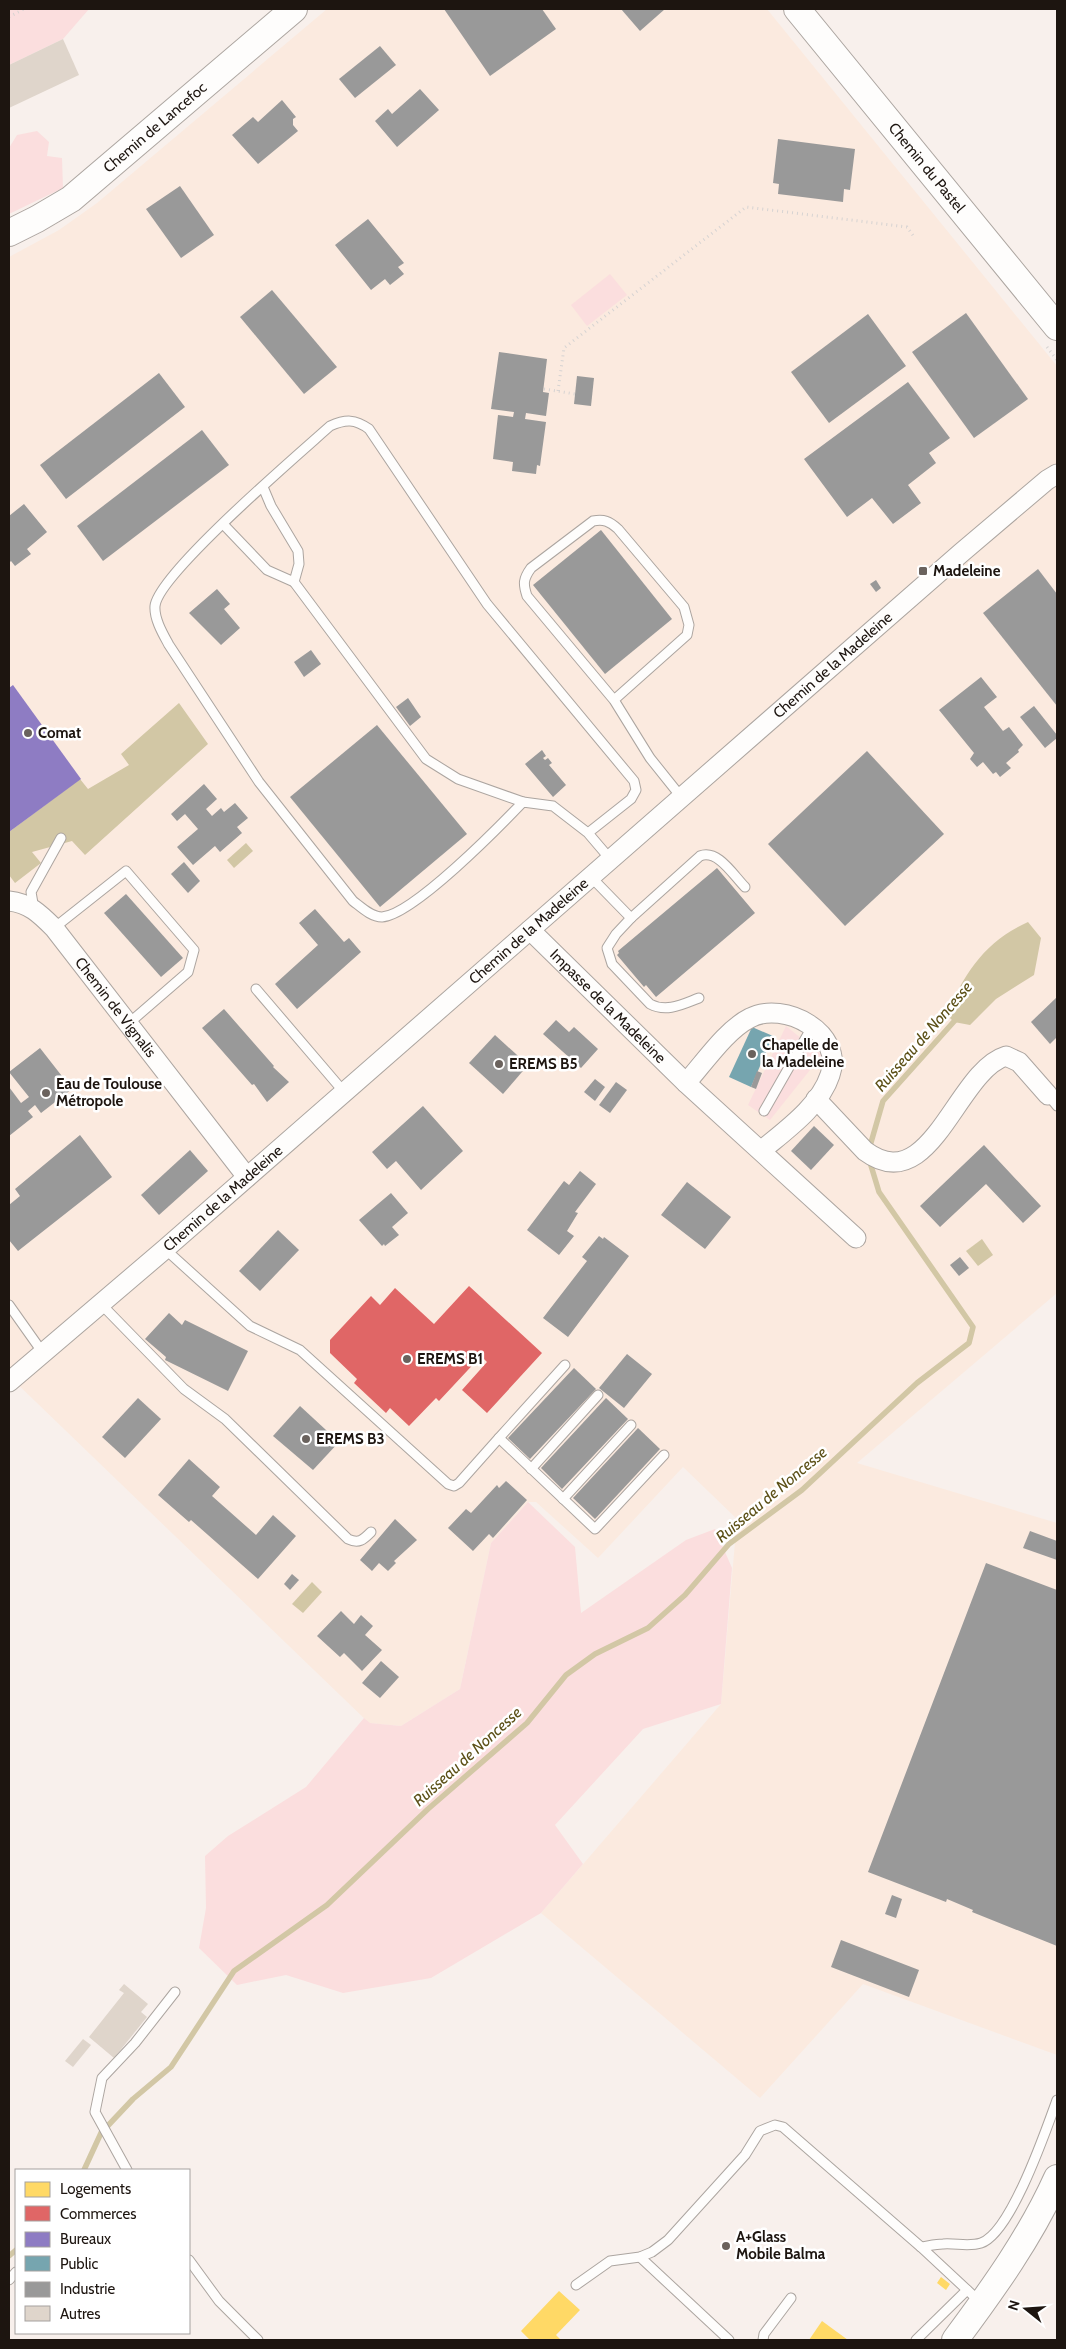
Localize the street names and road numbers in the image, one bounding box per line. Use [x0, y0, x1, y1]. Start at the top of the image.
street label: Chemin de Lancefoc [100, 78, 210, 176]
street label: Chemin du Pastel [885, 119, 969, 217]
street label: Chemin de la Madeleine [769, 608, 896, 722]
street label: Chemin de la Madeleine [465, 874, 592, 988]
street label: Impasse de la Madeleine [546, 946, 670, 1067]
street label: Chemin de Vignalis [71, 954, 160, 1061]
street label: Chemin de la Madeleine [160, 1141, 287, 1255]

